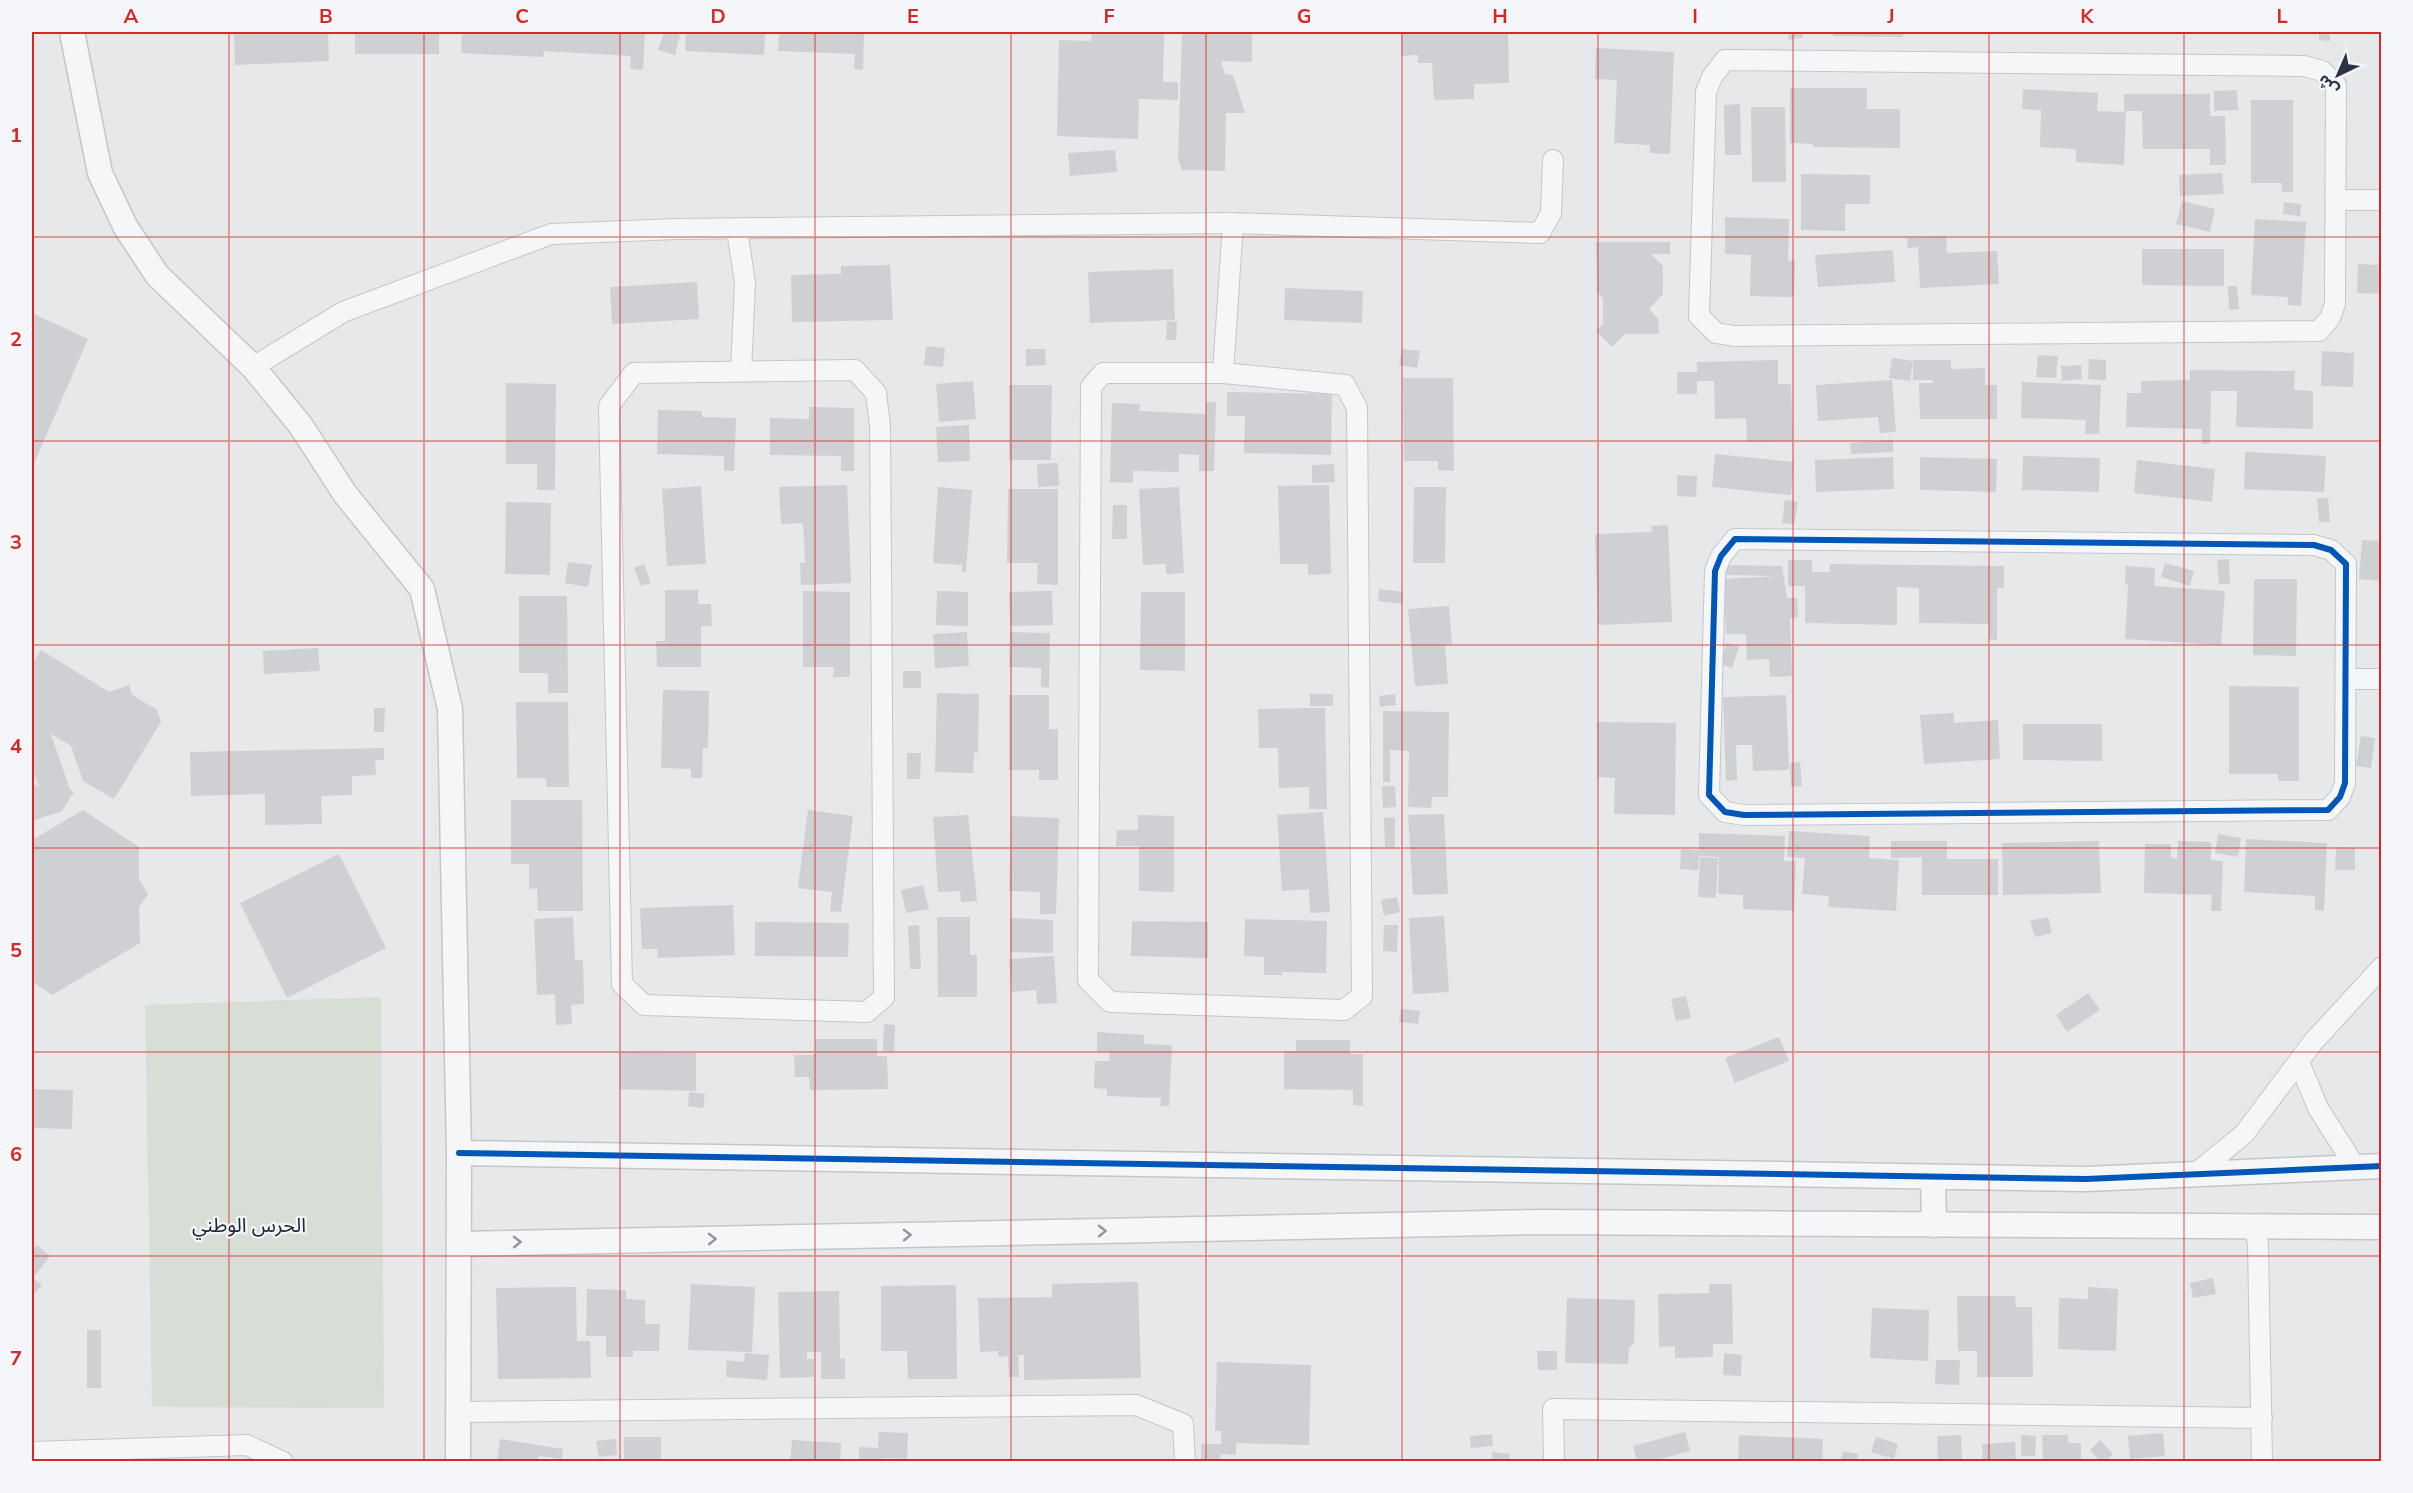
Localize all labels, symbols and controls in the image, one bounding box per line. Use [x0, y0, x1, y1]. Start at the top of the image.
text: A [124, 3, 139, 30]
text: B [319, 3, 333, 30]
text: C [515, 3, 529, 30]
text: D [710, 3, 726, 30]
text: E [907, 3, 919, 30]
text: F [1103, 3, 1115, 30]
text: G [1297, 3, 1311, 30]
text: H [1492, 3, 1508, 30]
text: I [1692, 3, 1698, 30]
text: J [1886, 3, 1895, 30]
text: K [2080, 3, 2094, 30]
text: L [2276, 3, 2288, 30]
north arrow [2308, 45, 2368, 105]
text: ش [2313, 69, 2344, 101]
text: 1 [10, 122, 22, 149]
text: 2 [10, 326, 22, 353]
text: 3 [10, 529, 22, 556]
text: 4 [10, 733, 22, 760]
text: 5 [10, 937, 22, 964]
text: 6 [10, 1141, 22, 1168]
district label: الحرس الوطني [192, 1212, 306, 1240]
one-way arrow [1098, 1225, 1107, 1237]
one-way arrow [903, 1229, 912, 1241]
one-way arrow [708, 1232, 717, 1245]
one-way arrow [513, 1236, 522, 1249]
text: 7 [10, 1345, 22, 1372]

